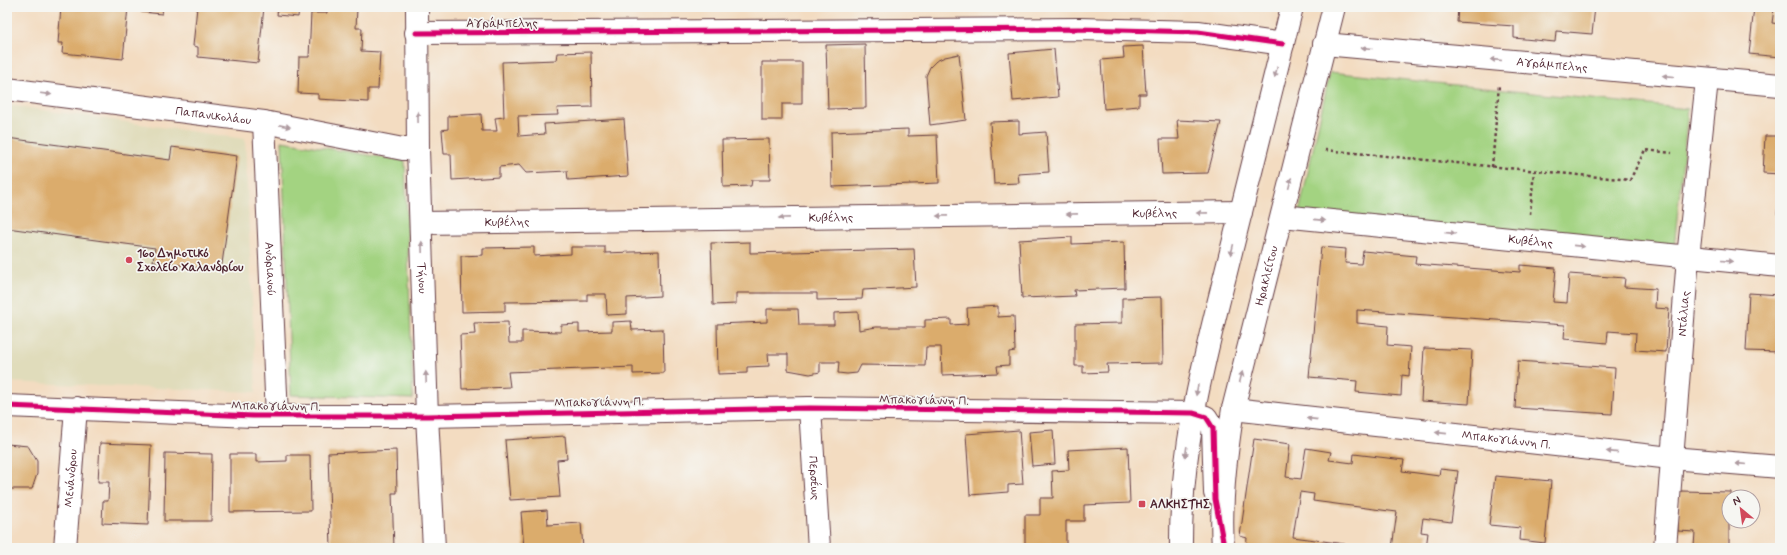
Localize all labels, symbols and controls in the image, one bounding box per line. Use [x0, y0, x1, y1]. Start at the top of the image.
street label: Αγράμπελης [466, 16, 538, 32]
one-way arrow [1361, 45, 1373, 51]
street label: Αγράμπελης [1516, 54, 1588, 77]
one-way arrow [1490, 57, 1503, 64]
one-way arrow [1273, 66, 1279, 78]
one-way arrow [1662, 73, 1674, 79]
one-way arrow [40, 91, 52, 97]
street label: Παπανικολάου [174, 104, 253, 129]
one-way arrow [415, 110, 421, 123]
one-way arrow [279, 124, 292, 130]
one-way arrow [1287, 177, 1293, 189]
street label: Κυβέλης [1132, 205, 1177, 222]
street label: Κυβέλης [808, 209, 853, 227]
one-way arrow [1195, 210, 1208, 216]
one-way arrow [1065, 211, 1078, 217]
one-way arrow [935, 213, 948, 219]
street label: Κυβέλης [485, 214, 529, 231]
one-way arrow [777, 215, 790, 221]
one-way arrow [1314, 216, 1326, 223]
one-way arrow [1444, 229, 1456, 236]
street label: Κυβέλης [1508, 232, 1554, 252]
one-way arrow [419, 240, 425, 253]
street label: Ανδριανού [260, 241, 279, 296]
one-way arrow [1573, 243, 1585, 249]
one-way arrow [1228, 244, 1234, 256]
street label: Ηρακλείτου [1252, 244, 1283, 308]
place label: 16ο Δημοτικό Σχολείο Χαλανδρίου [137, 246, 244, 276]
marker: 16ο Δημοτικό Σχολείο Χαλανδρίου [124, 255, 134, 265]
one-way arrow [1721, 257, 1733, 264]
street label: Τήνου [413, 262, 430, 294]
street label: Ντάλιας [1675, 290, 1694, 337]
one-way arrow [423, 370, 429, 383]
one-way arrow [1239, 371, 1245, 383]
one-way arrow [1194, 384, 1200, 396]
street label: Μπακογιάννη Π. [879, 392, 969, 410]
street label: Μπακογιάννη Π. [554, 394, 644, 412]
street label: Μπακογιάννη Π. [231, 398, 321, 416]
one-way arrow [1306, 415, 1318, 422]
street label: Μπακογιάννη Π. [1461, 428, 1552, 454]
one-way arrow [1435, 430, 1447, 436]
one-way arrow [1183, 446, 1189, 458]
street label: Μενάνδρου [61, 448, 82, 508]
one-way arrow [1606, 449, 1618, 455]
street label: Περσέως [804, 455, 823, 501]
one-way arrow [1735, 461, 1747, 467]
north arrow [1721, 489, 1761, 529]
text: N [1730, 493, 1743, 509]
place label: ΑΛΚΗΣΤΗΣ [1150, 497, 1210, 513]
marker: ΑΛΚΗΣΤΗΣ [1137, 499, 1147, 509]

